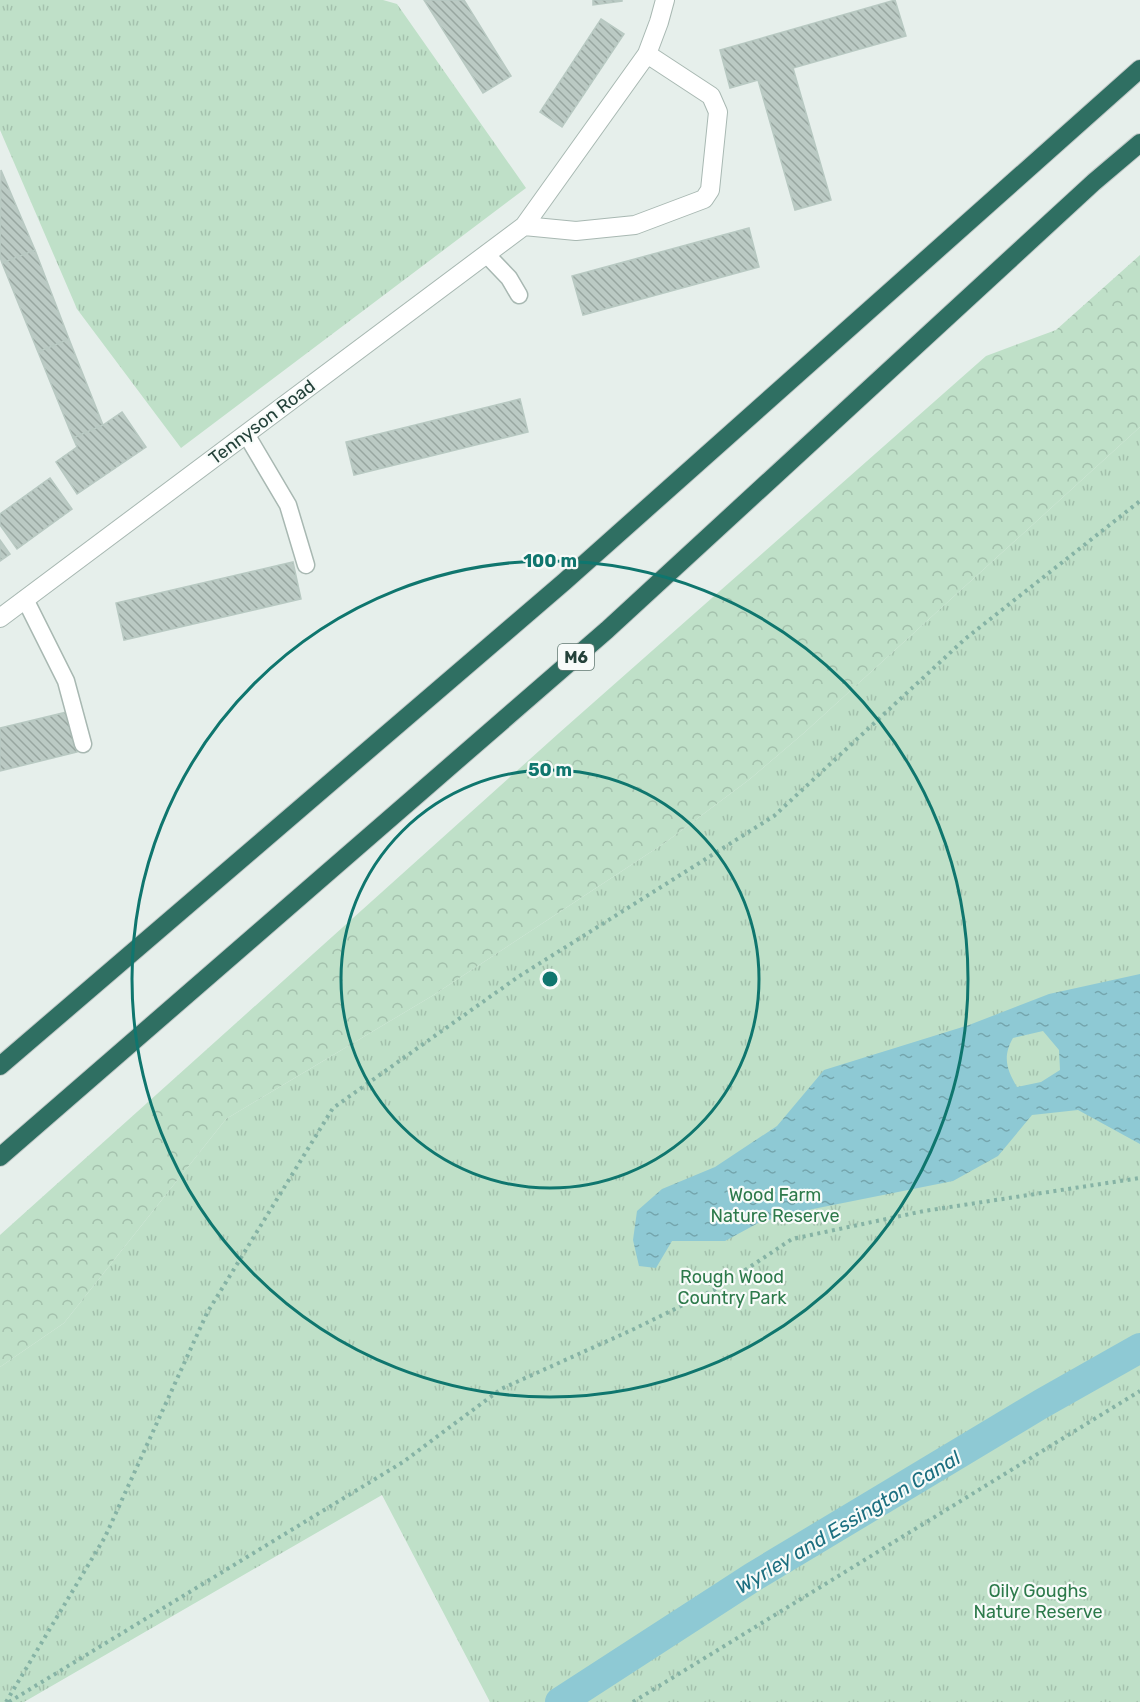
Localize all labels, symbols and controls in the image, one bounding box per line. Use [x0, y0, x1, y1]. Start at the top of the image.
street label: Tennyson Road [204, 375, 320, 469]
text: 100 m [523, 550, 577, 572]
road number: M6 [558, 644, 594, 670]
text: 50 m [528, 759, 572, 781]
centre of rings [540, 969, 560, 989]
park label: Wood Farm Nature Reserve [711, 1184, 839, 1227]
park label: Rough Wood Country Park [677, 1266, 787, 1309]
water label: Wyrley and Essington Canal [731, 1445, 966, 1599]
park label: Oily Goughs Nature Reserve [974, 1580, 1102, 1623]

